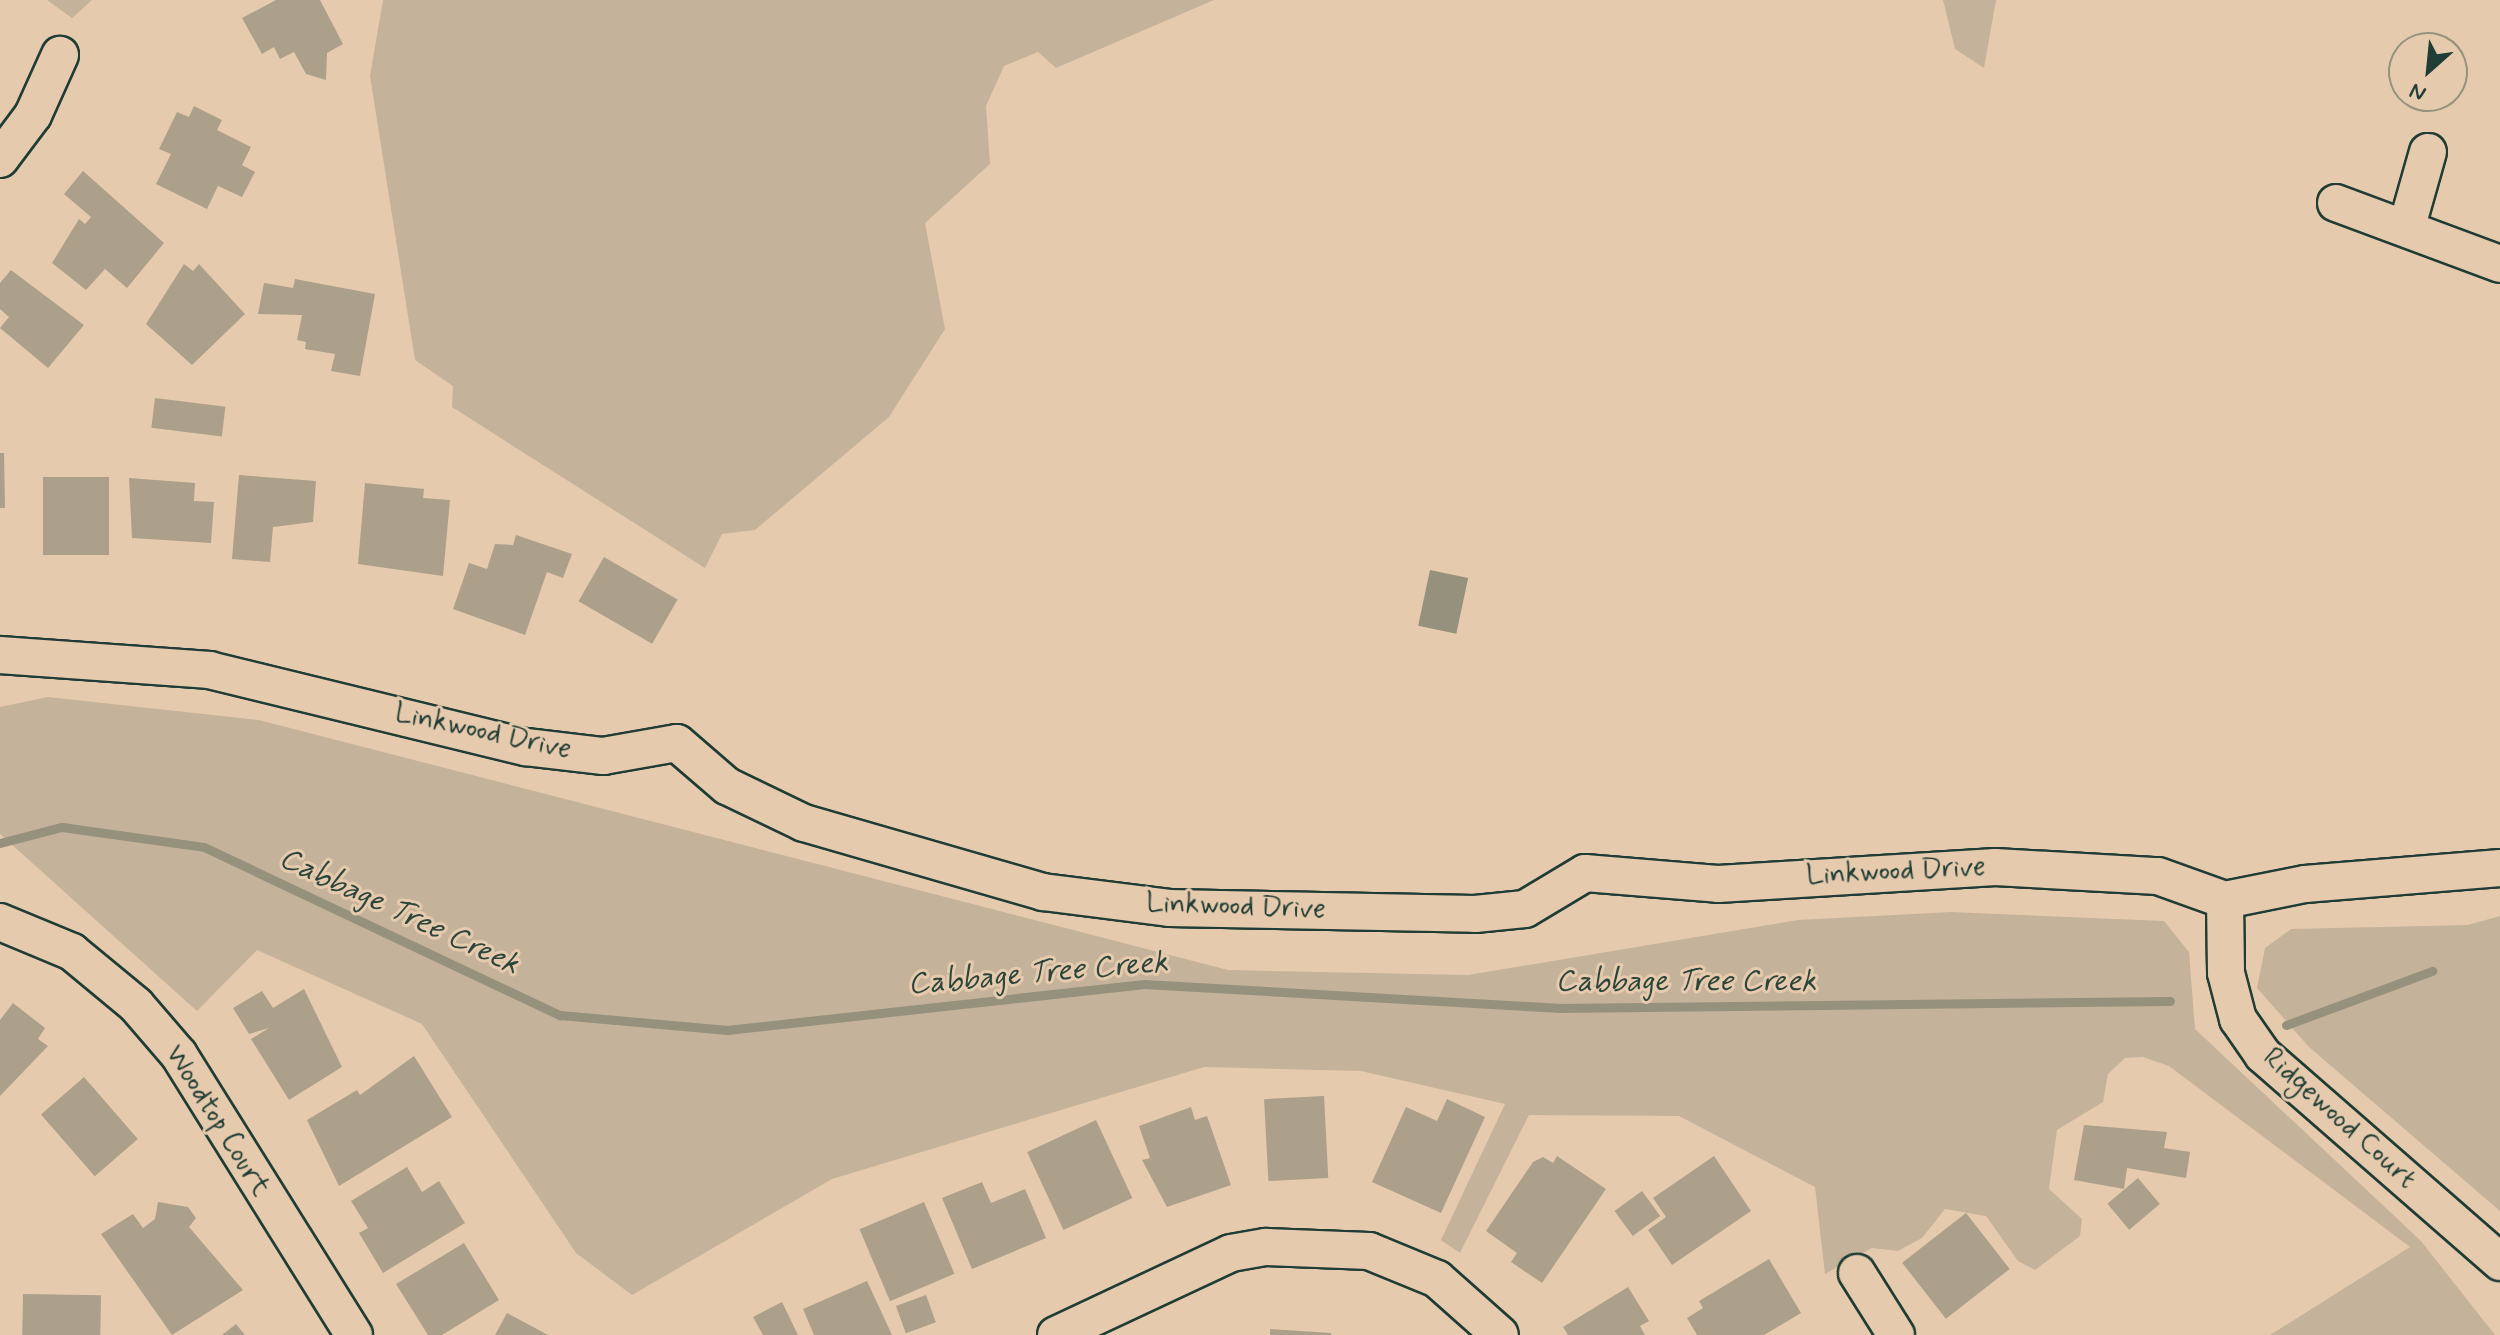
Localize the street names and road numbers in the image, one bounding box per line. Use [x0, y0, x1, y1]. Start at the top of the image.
street label: Linkwood Drive [393, 697, 573, 767]
street label: Linkwood Drive [1807, 851, 1985, 893]
street label: Linkwood Drive [1147, 887, 1325, 927]
street label: Woodtop Court [157, 1040, 277, 1202]
street label: Ridgewood Court [2256, 1042, 2422, 1196]

